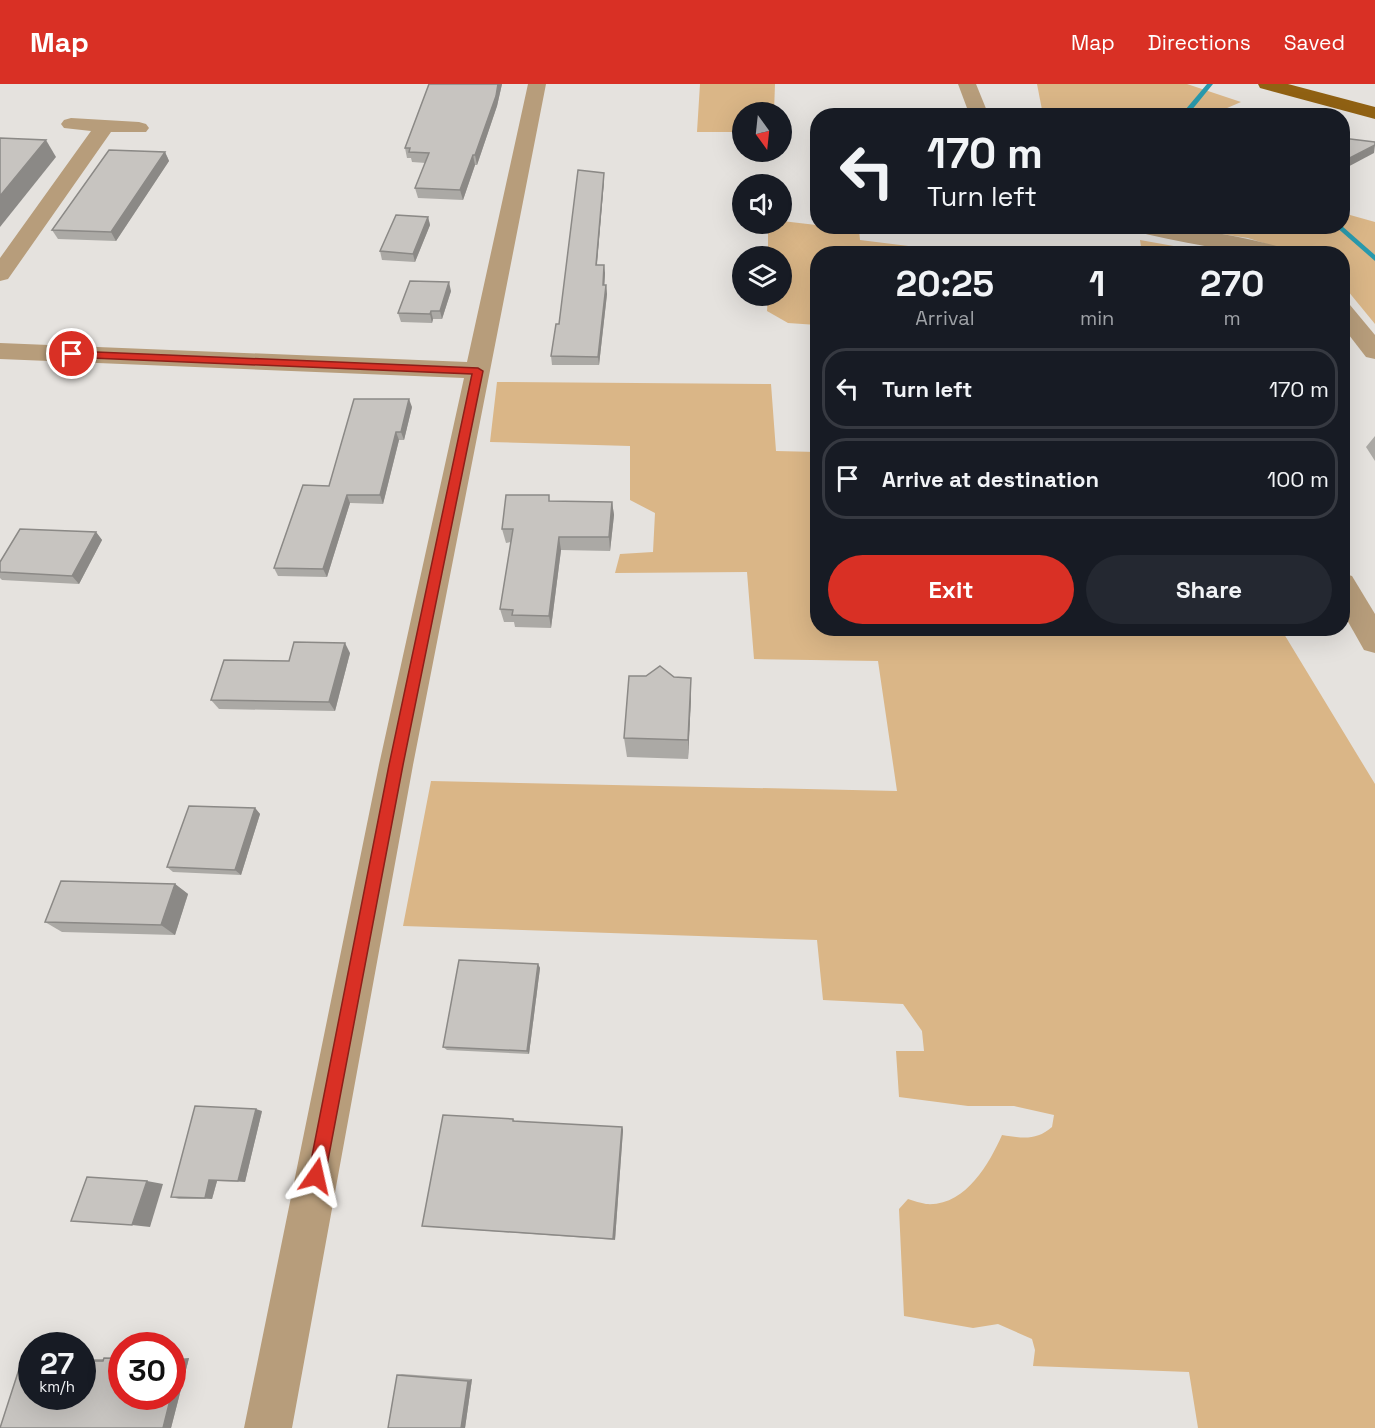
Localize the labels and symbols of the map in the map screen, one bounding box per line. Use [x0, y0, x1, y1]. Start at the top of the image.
north arrow [732, 102, 792, 162]
pin [46, 328, 97, 379]
position arrow [284, 1144, 348, 1208]
speed limit sign: 30 [108, 1332, 186, 1410]

